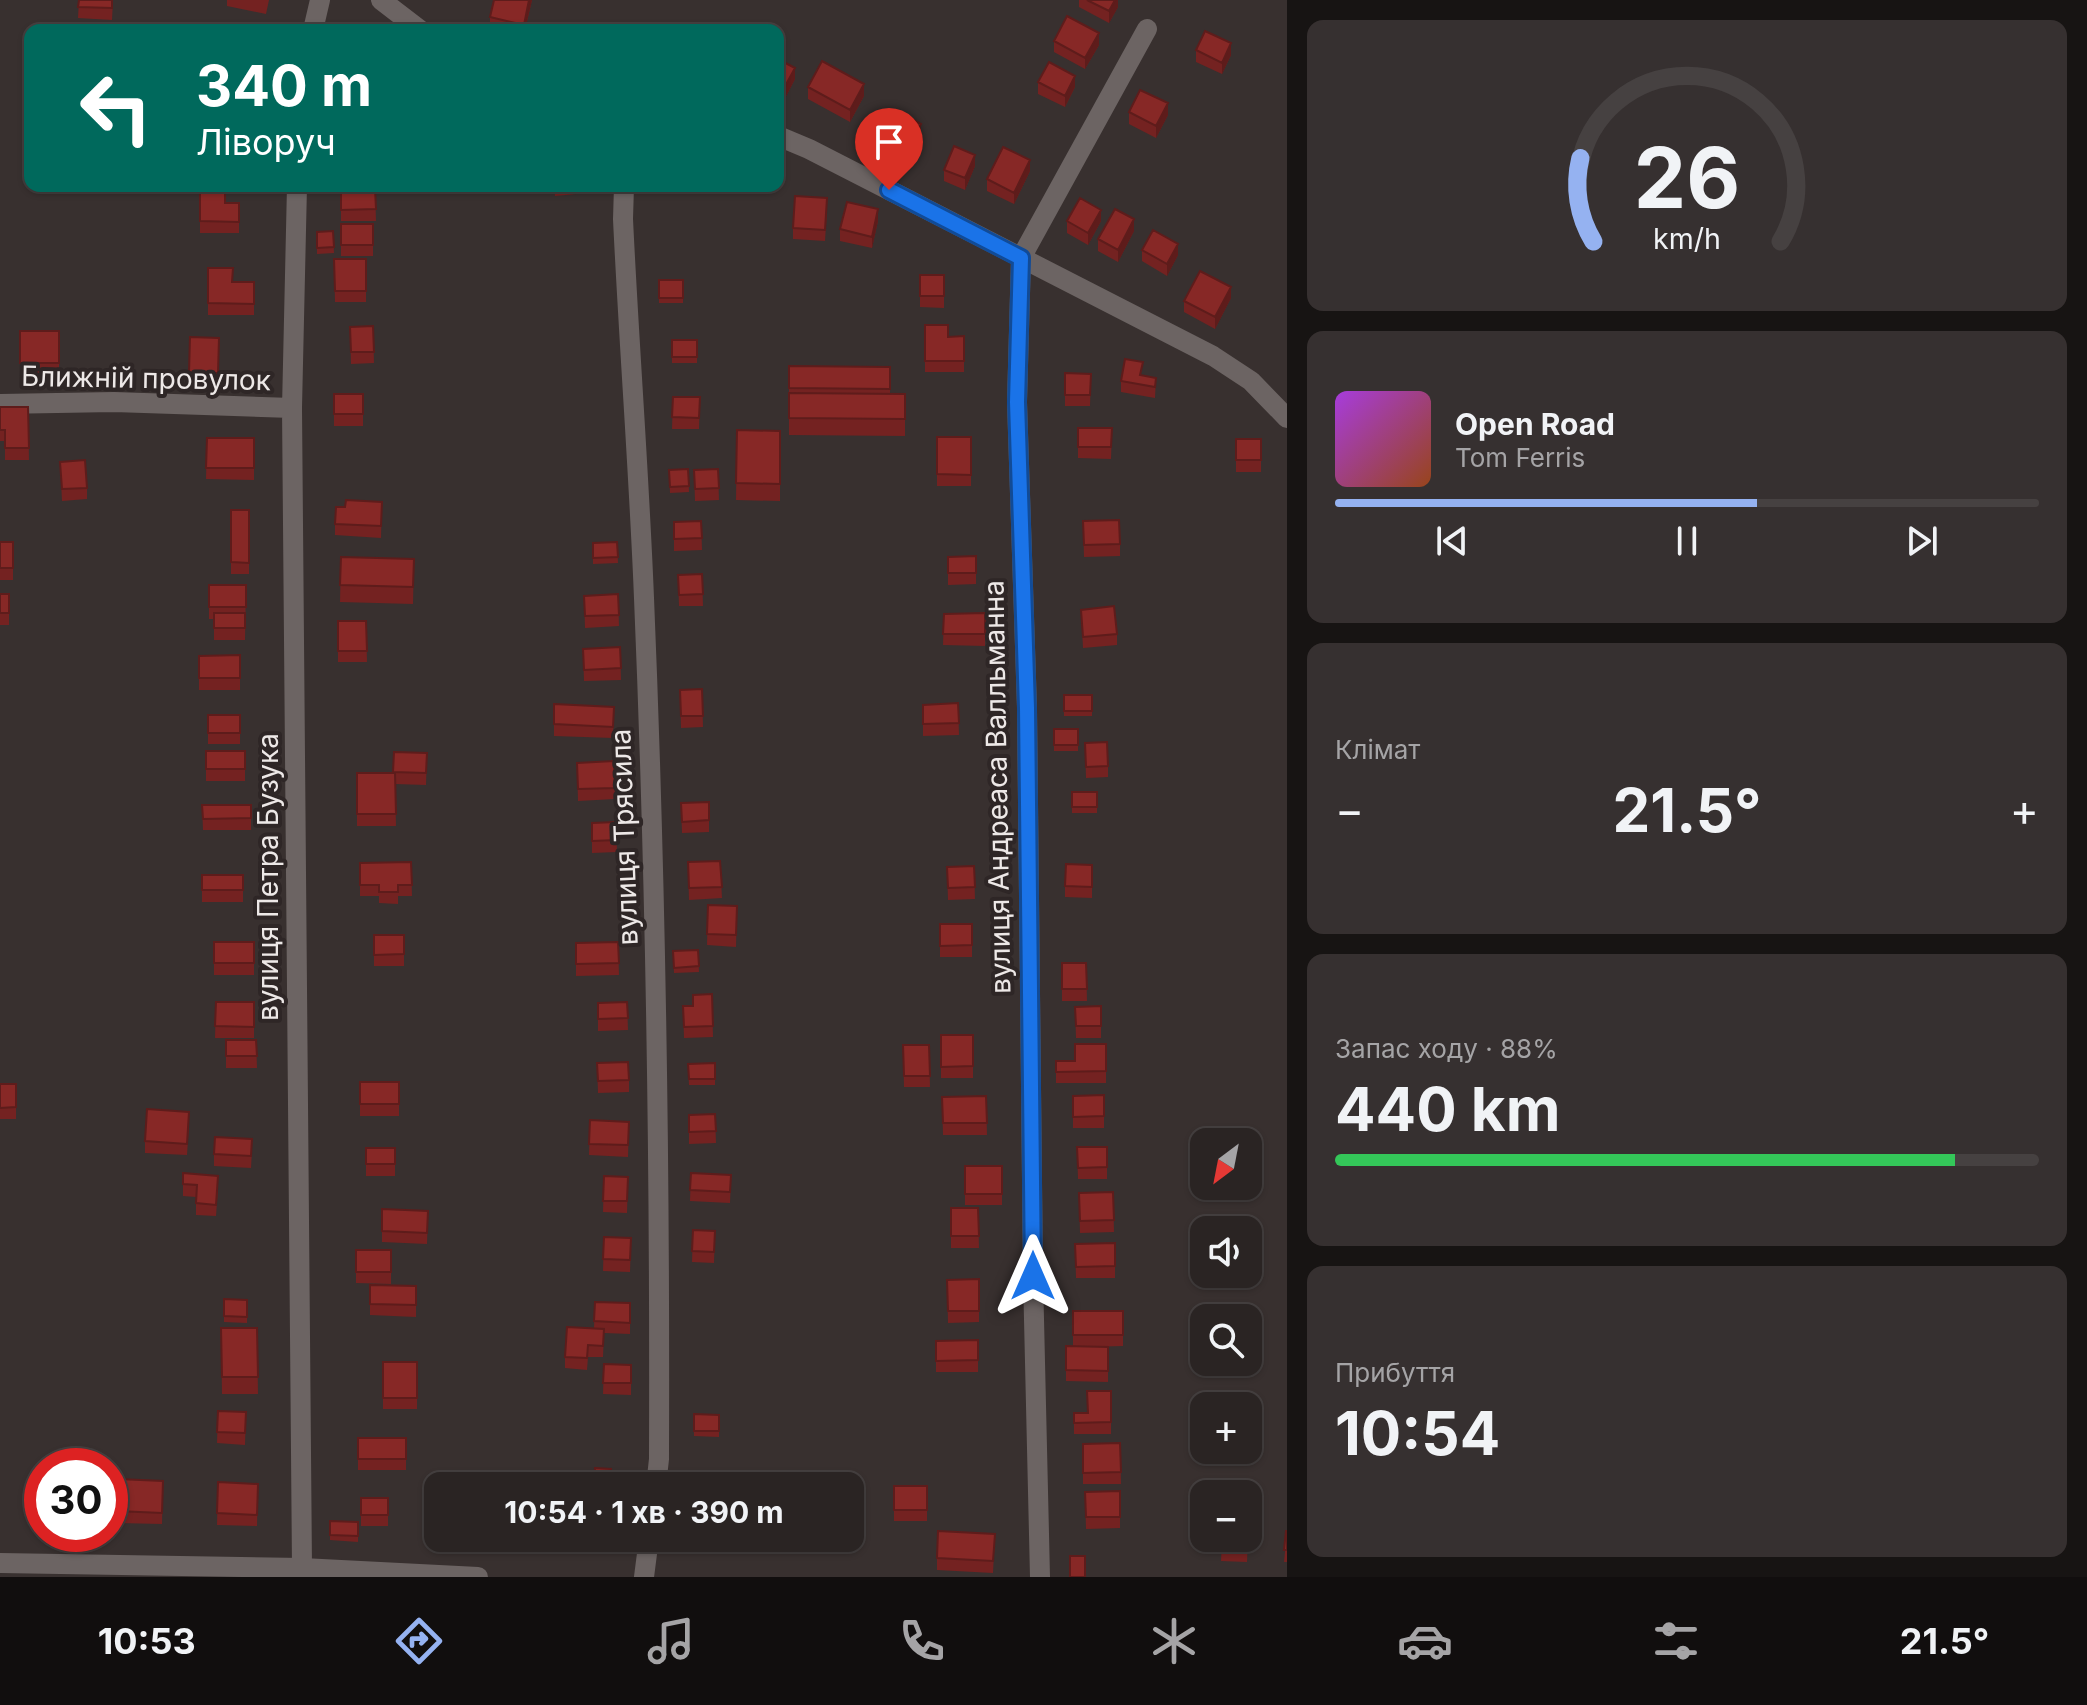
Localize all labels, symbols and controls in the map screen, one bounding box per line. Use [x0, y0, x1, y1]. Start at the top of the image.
text: 340 m [196, 52, 372, 120]
icon: left [64, 56, 168, 160]
pin [855, 108, 923, 190]
text: Ліворуч [196, 120, 336, 164]
icon: arrive [867, 120, 911, 164]
text: 26 [1634, 126, 1740, 227]
text: km/h [1653, 221, 1721, 256]
street label: Ближній провулок [21, 359, 271, 397]
text: Open Road [1455, 406, 1615, 442]
text: Tom Ferris [1455, 442, 1585, 473]
icon: previous [1430, 519, 1474, 563]
icon: pause [1665, 519, 1709, 563]
icon: next [1900, 519, 1944, 563]
street label: вулиця Андреаса Валльманна [976, 580, 1018, 994]
street label: вулиця Трясила [603, 728, 645, 946]
street label: вулиця Петра Бузука [251, 733, 285, 1021]
text: Клімат [1335, 734, 1420, 765]
text: 21.5° [1613, 774, 1761, 846]
text: − [1335, 783, 1364, 837]
text: + [2010, 783, 2039, 837]
text: Запас ходу · 88% [1335, 1033, 1558, 1064]
text: 440 km [1335, 1073, 1560, 1145]
north arrow [1190, 1128, 1262, 1200]
map controls [1190, 1128, 1262, 1552]
button: sound [1190, 1216, 1262, 1288]
position arrow [991, 1234, 1075, 1318]
button: search [1190, 1304, 1262, 1376]
text: Прибуття [1335, 1357, 1455, 1388]
button: + [1190, 1392, 1262, 1464]
text: 10:54 [1335, 1397, 1500, 1469]
speed limit sign: 30 [24, 1448, 128, 1552]
button: − [1190, 1480, 1262, 1552]
text: 10:54 · 1 хв · 390 m [504, 1494, 784, 1530]
icon: directions [391, 1613, 447, 1669]
icon: music [643, 1613, 699, 1669]
icon: phone [894, 1613, 950, 1669]
icon: climate [1146, 1613, 1202, 1669]
icon: car [1397, 1613, 1453, 1669]
icon: filters [1648, 1613, 1704, 1669]
text: 10:53 [98, 1619, 196, 1663]
text: 21.5° [1900, 1619, 1989, 1663]

